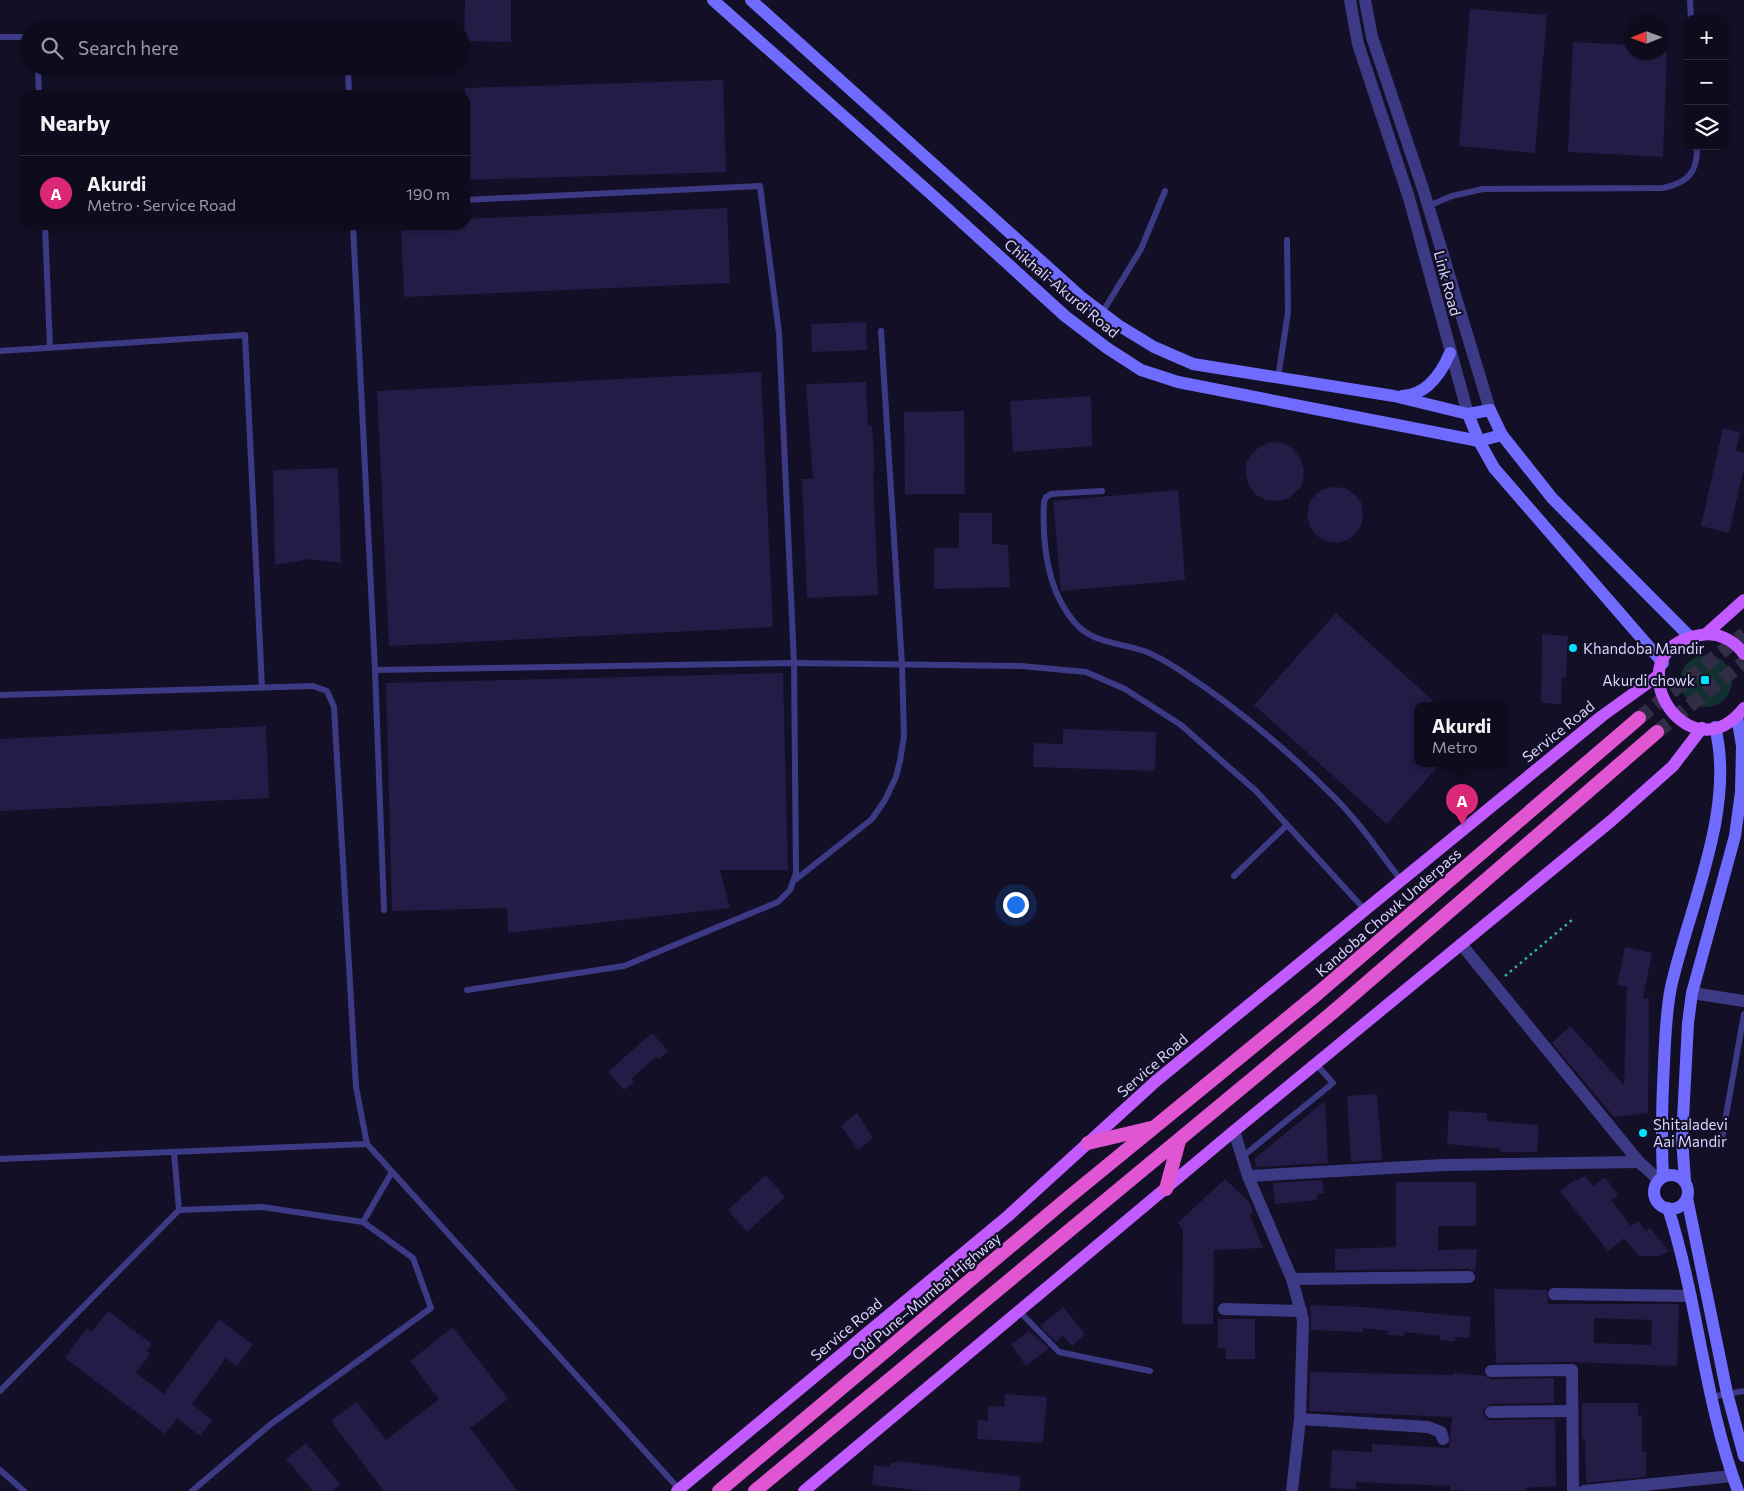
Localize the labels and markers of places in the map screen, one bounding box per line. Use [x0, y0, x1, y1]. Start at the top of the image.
place label: Khandoba Mandir [1583, 639, 1704, 657]
marker: Khandoba Mandir [1567, 642, 1579, 654]
place label: Akurdi chowk [1602, 671, 1695, 689]
marker: Akurdi chowk [1699, 674, 1711, 686]
pin: A [1446, 784, 1478, 825]
place label: Shitaladevi Aai Mandir [1653, 1115, 1728, 1150]
marker: Shitaladevi Aai Mandir [1637, 1127, 1649, 1139]

